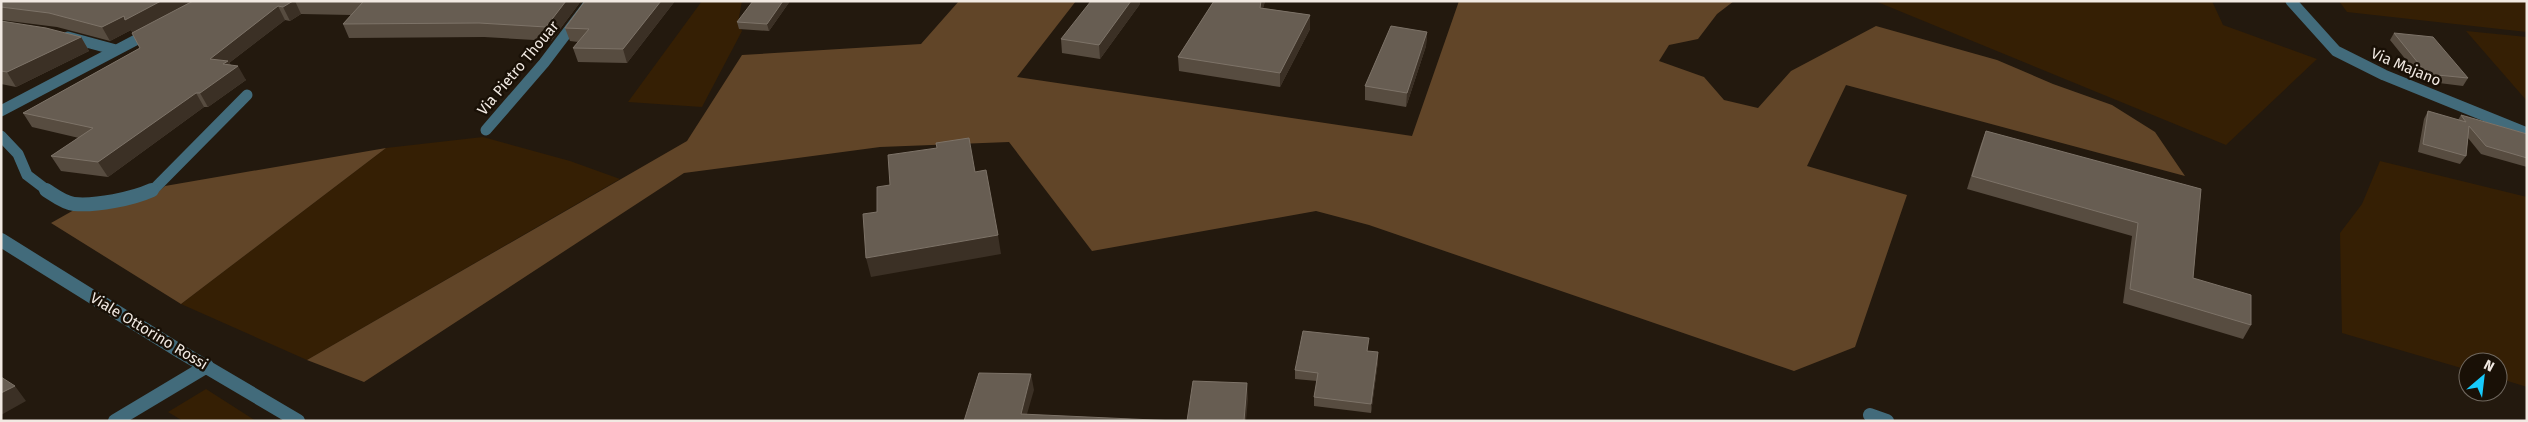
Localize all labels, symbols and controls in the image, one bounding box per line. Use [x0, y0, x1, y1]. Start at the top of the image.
street label: Via Pietro Thouar [473, 17, 563, 119]
street label: Via Majano [2368, 44, 2444, 90]
street label: Viale Ottorino Rossi [87, 289, 211, 373]
north arrow [2458, 352, 2508, 402]
text: N [2481, 356, 2497, 376]

